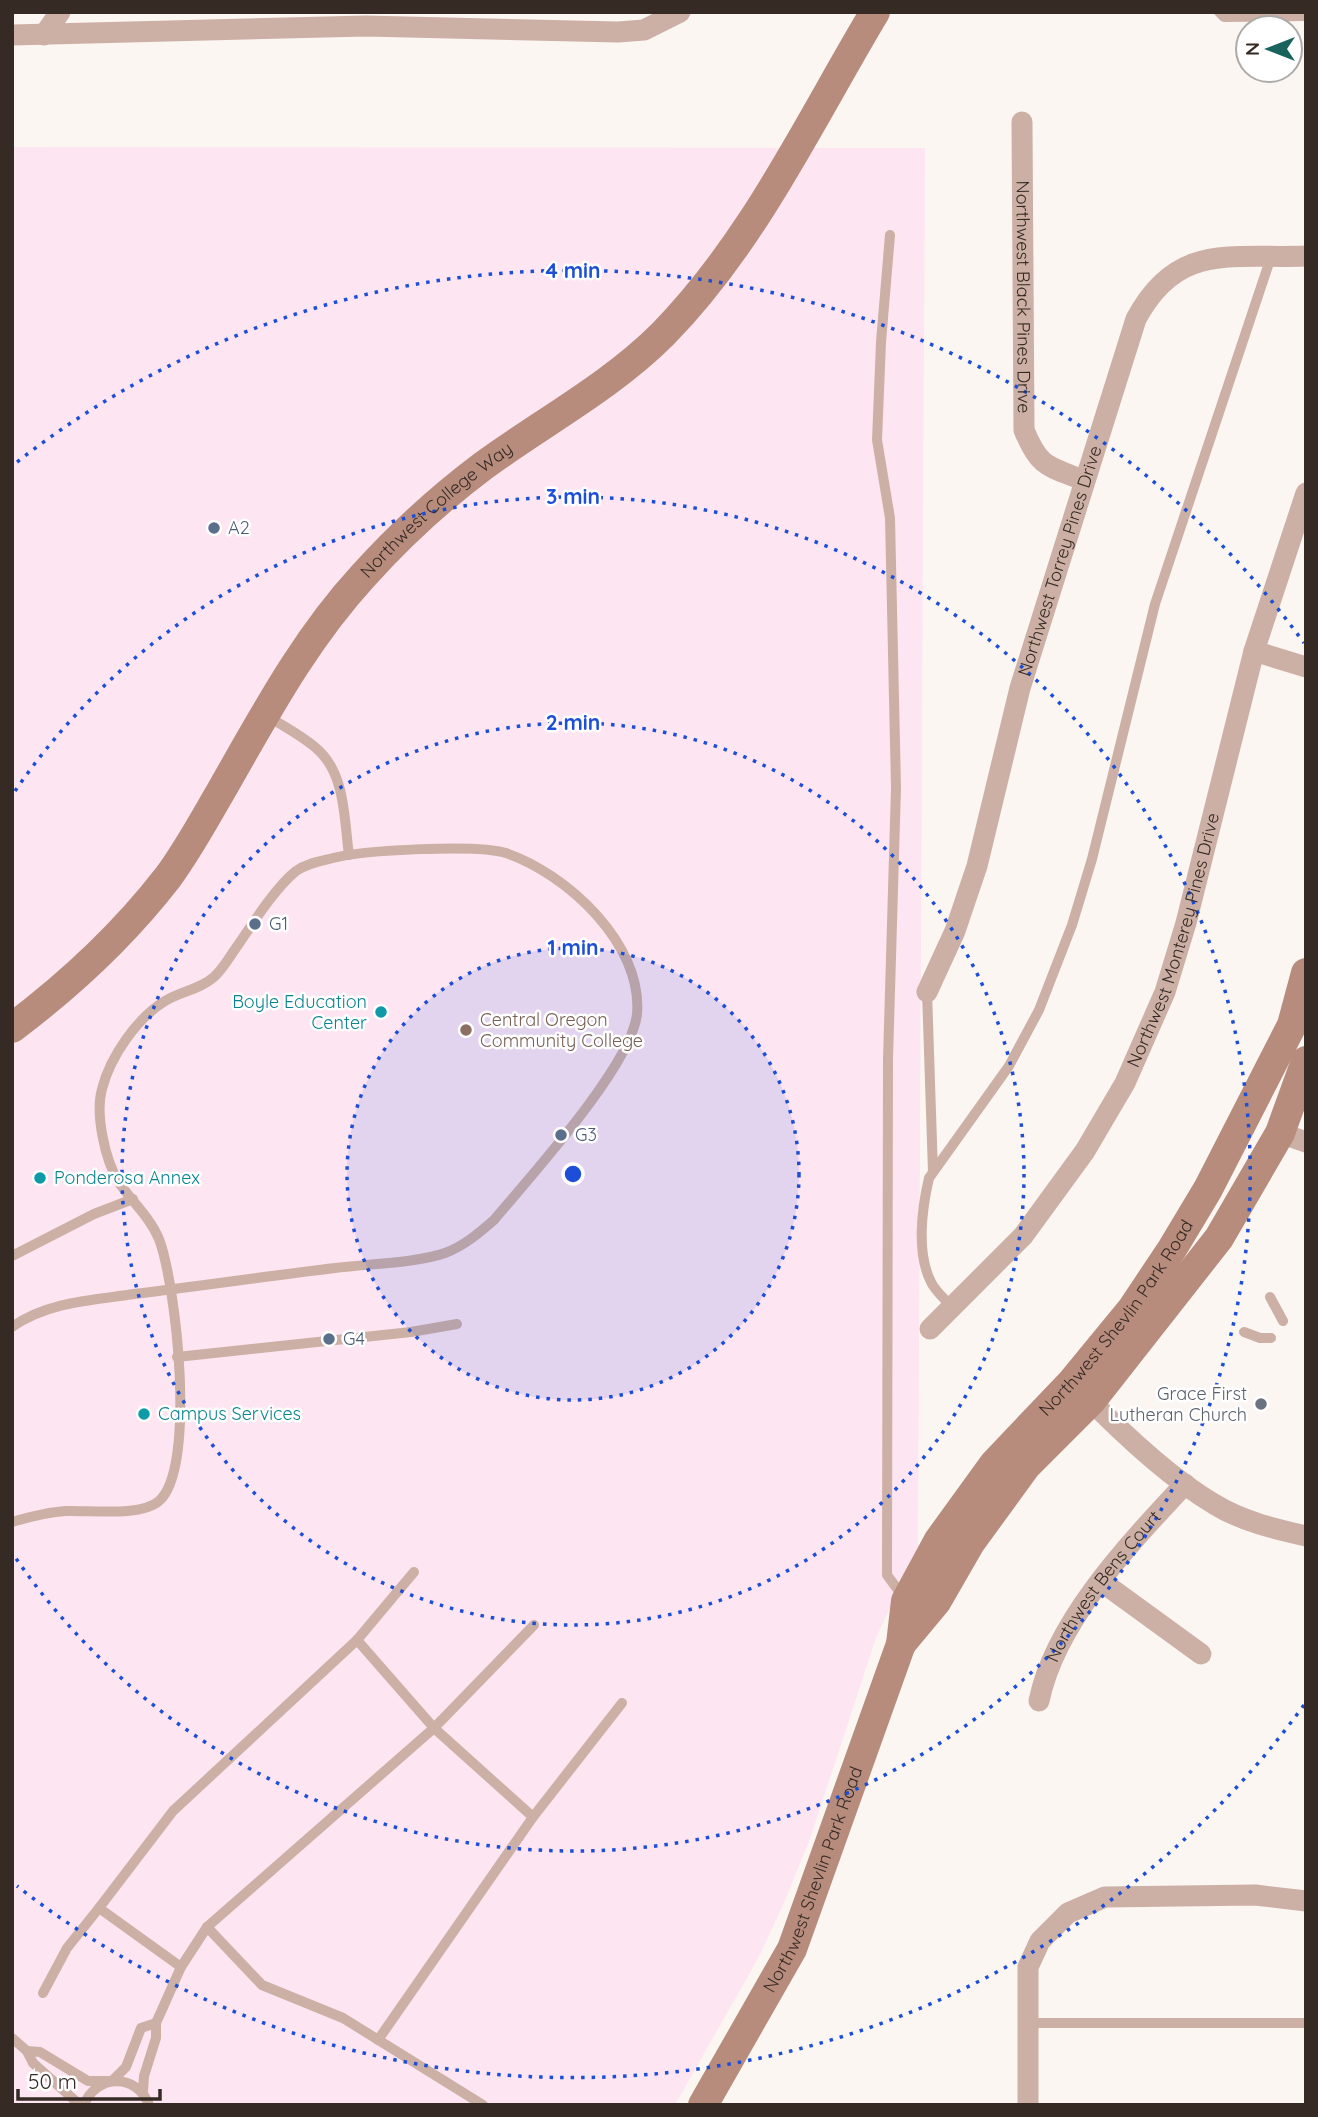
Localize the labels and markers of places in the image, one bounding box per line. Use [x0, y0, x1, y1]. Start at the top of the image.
place label: A2 [228, 516, 250, 539]
marker: A2 [206, 520, 222, 536]
place label: G1 [269, 912, 288, 935]
marker: G1 [247, 916, 263, 932]
place label: Boyle Education Center [232, 990, 367, 1034]
marker: Boyle Education Center [373, 1004, 389, 1020]
place label: Central Oregon Community College [480, 1008, 643, 1052]
marker: Central Oregon Community College [458, 1022, 474, 1038]
place label: G3 [575, 1123, 597, 1146]
marker: G3 [553, 1127, 569, 1143]
centre of rings [561, 1162, 585, 1186]
place label: Ponderosa Annex [54, 1166, 200, 1189]
marker: Ponderosa Annex [32, 1170, 48, 1186]
place label: G4 [343, 1327, 365, 1350]
marker: G4 [321, 1331, 337, 1347]
place label: Grace First Lutheran Church [1109, 1382, 1247, 1426]
marker: Grace First Lutheran Church [1253, 1396, 1269, 1412]
place label: Campus Services [158, 1402, 301, 1425]
marker: Campus Services [136, 1406, 152, 1422]

